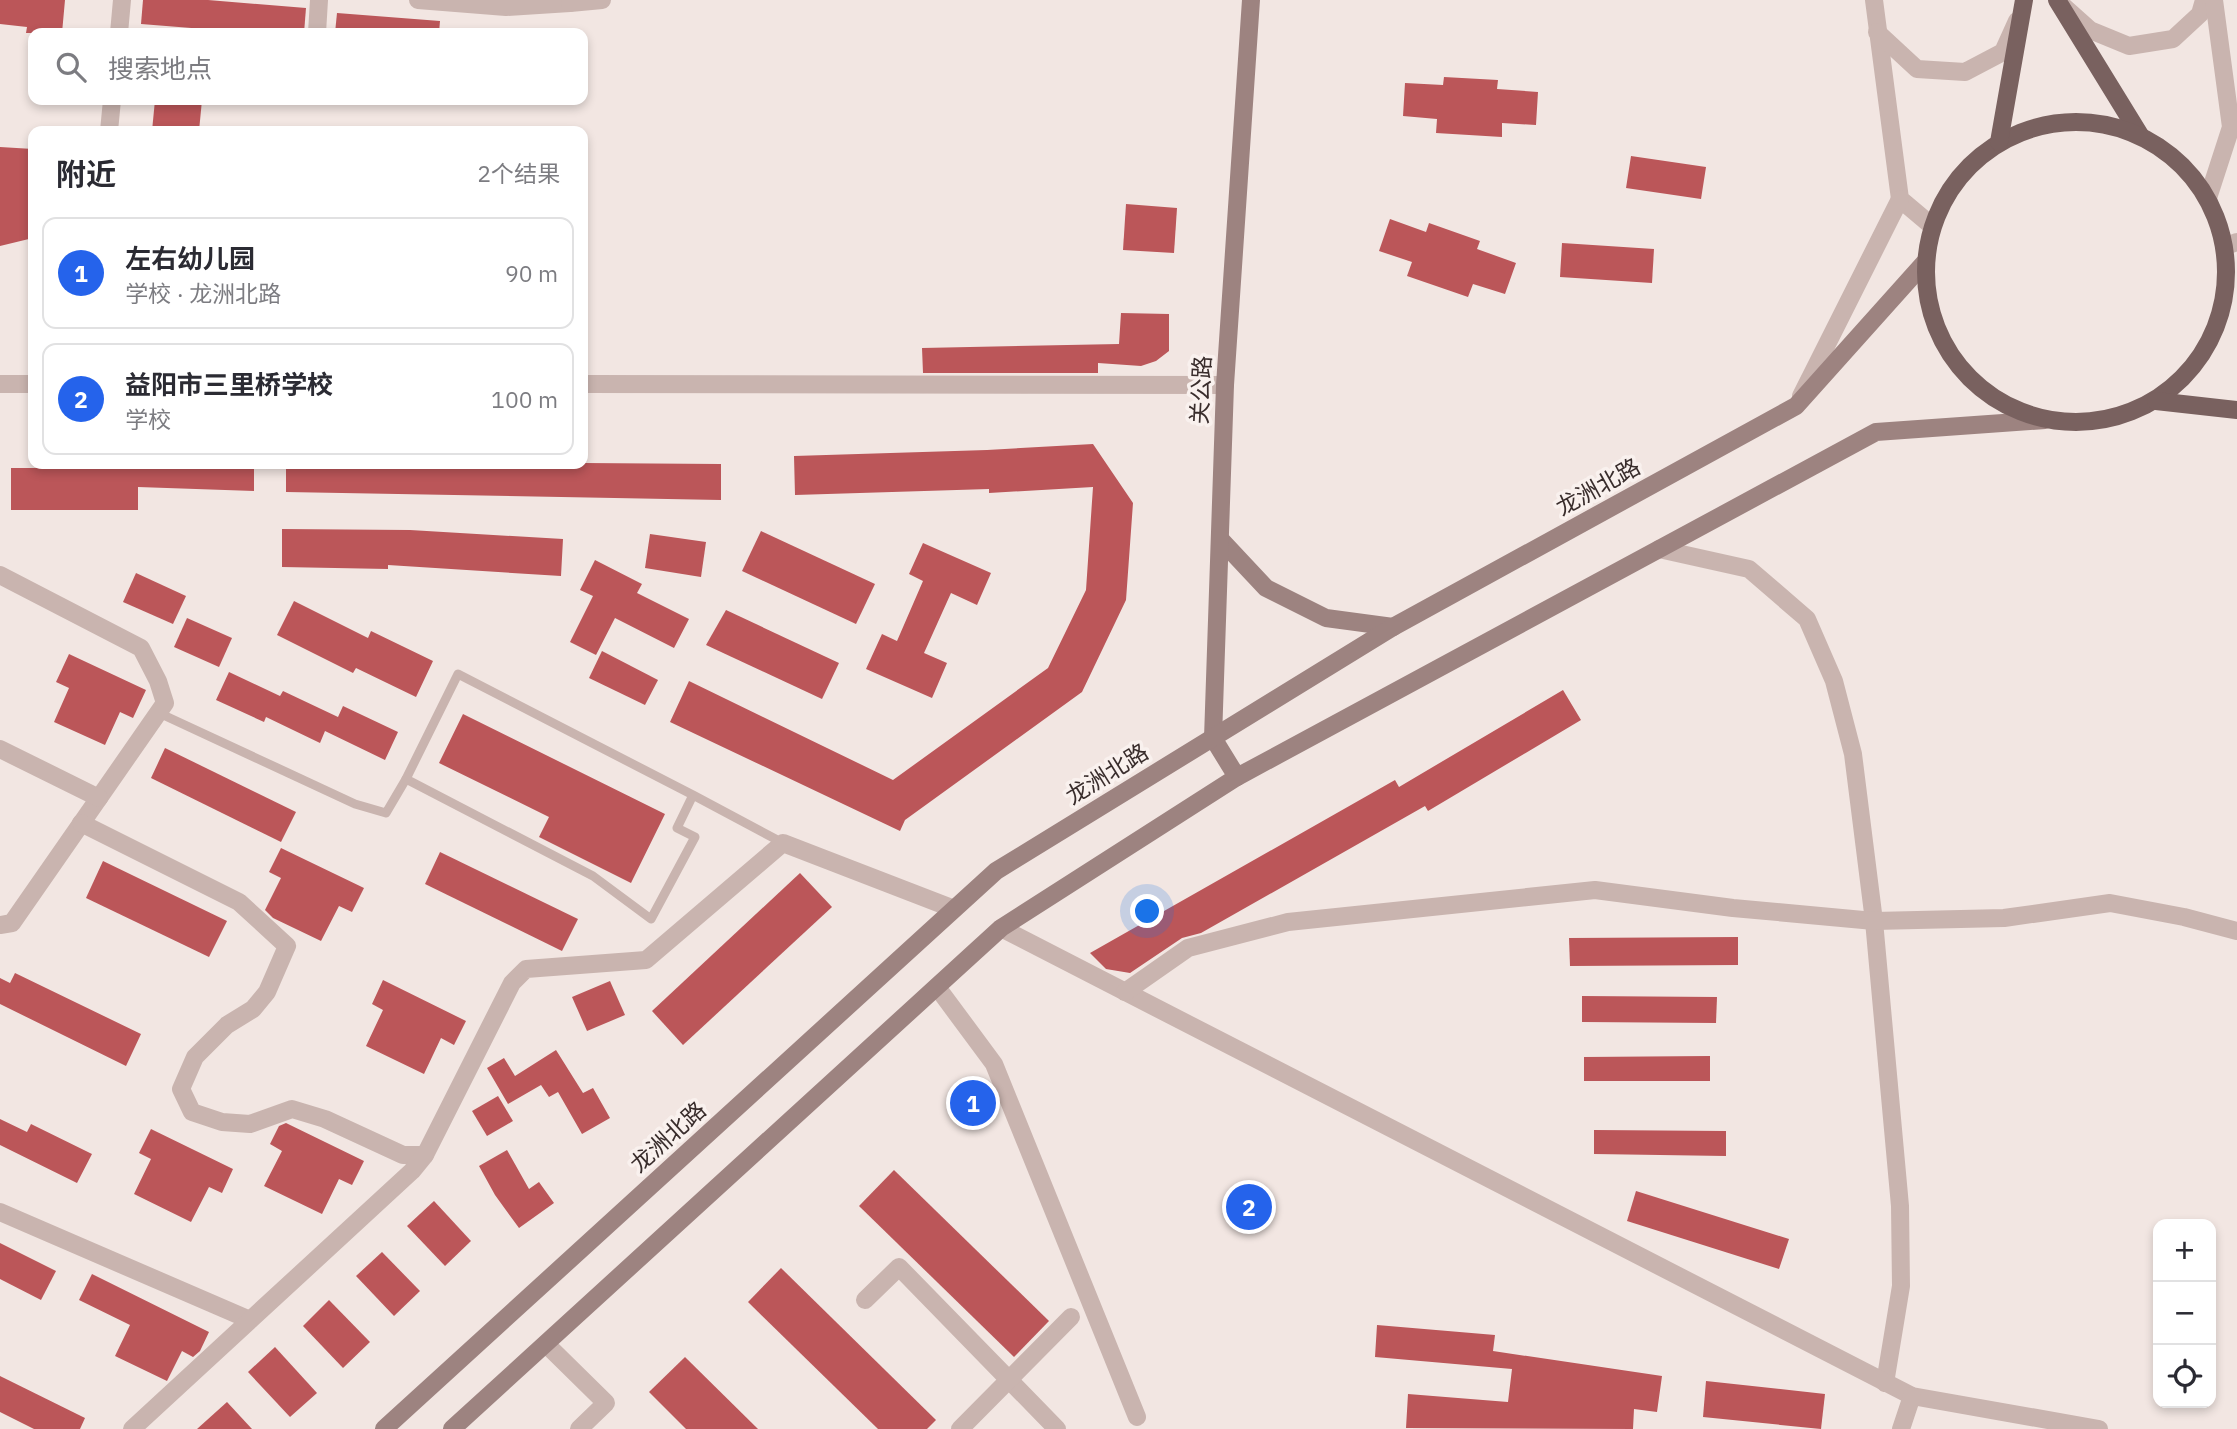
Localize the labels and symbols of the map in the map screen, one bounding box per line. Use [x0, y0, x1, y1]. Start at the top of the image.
street label: 关公路 [1183, 355, 1217, 425]
street label: 龙洲北路 [1550, 451, 1645, 522]
street label: 龙洲北路 [1060, 736, 1153, 810]
your location [1130, 894, 1164, 928]
pin: 1 [950, 1077, 996, 1129]
street label: 龙洲北路 [623, 1094, 712, 1178]
pin: 2 [1226, 1181, 1272, 1233]

